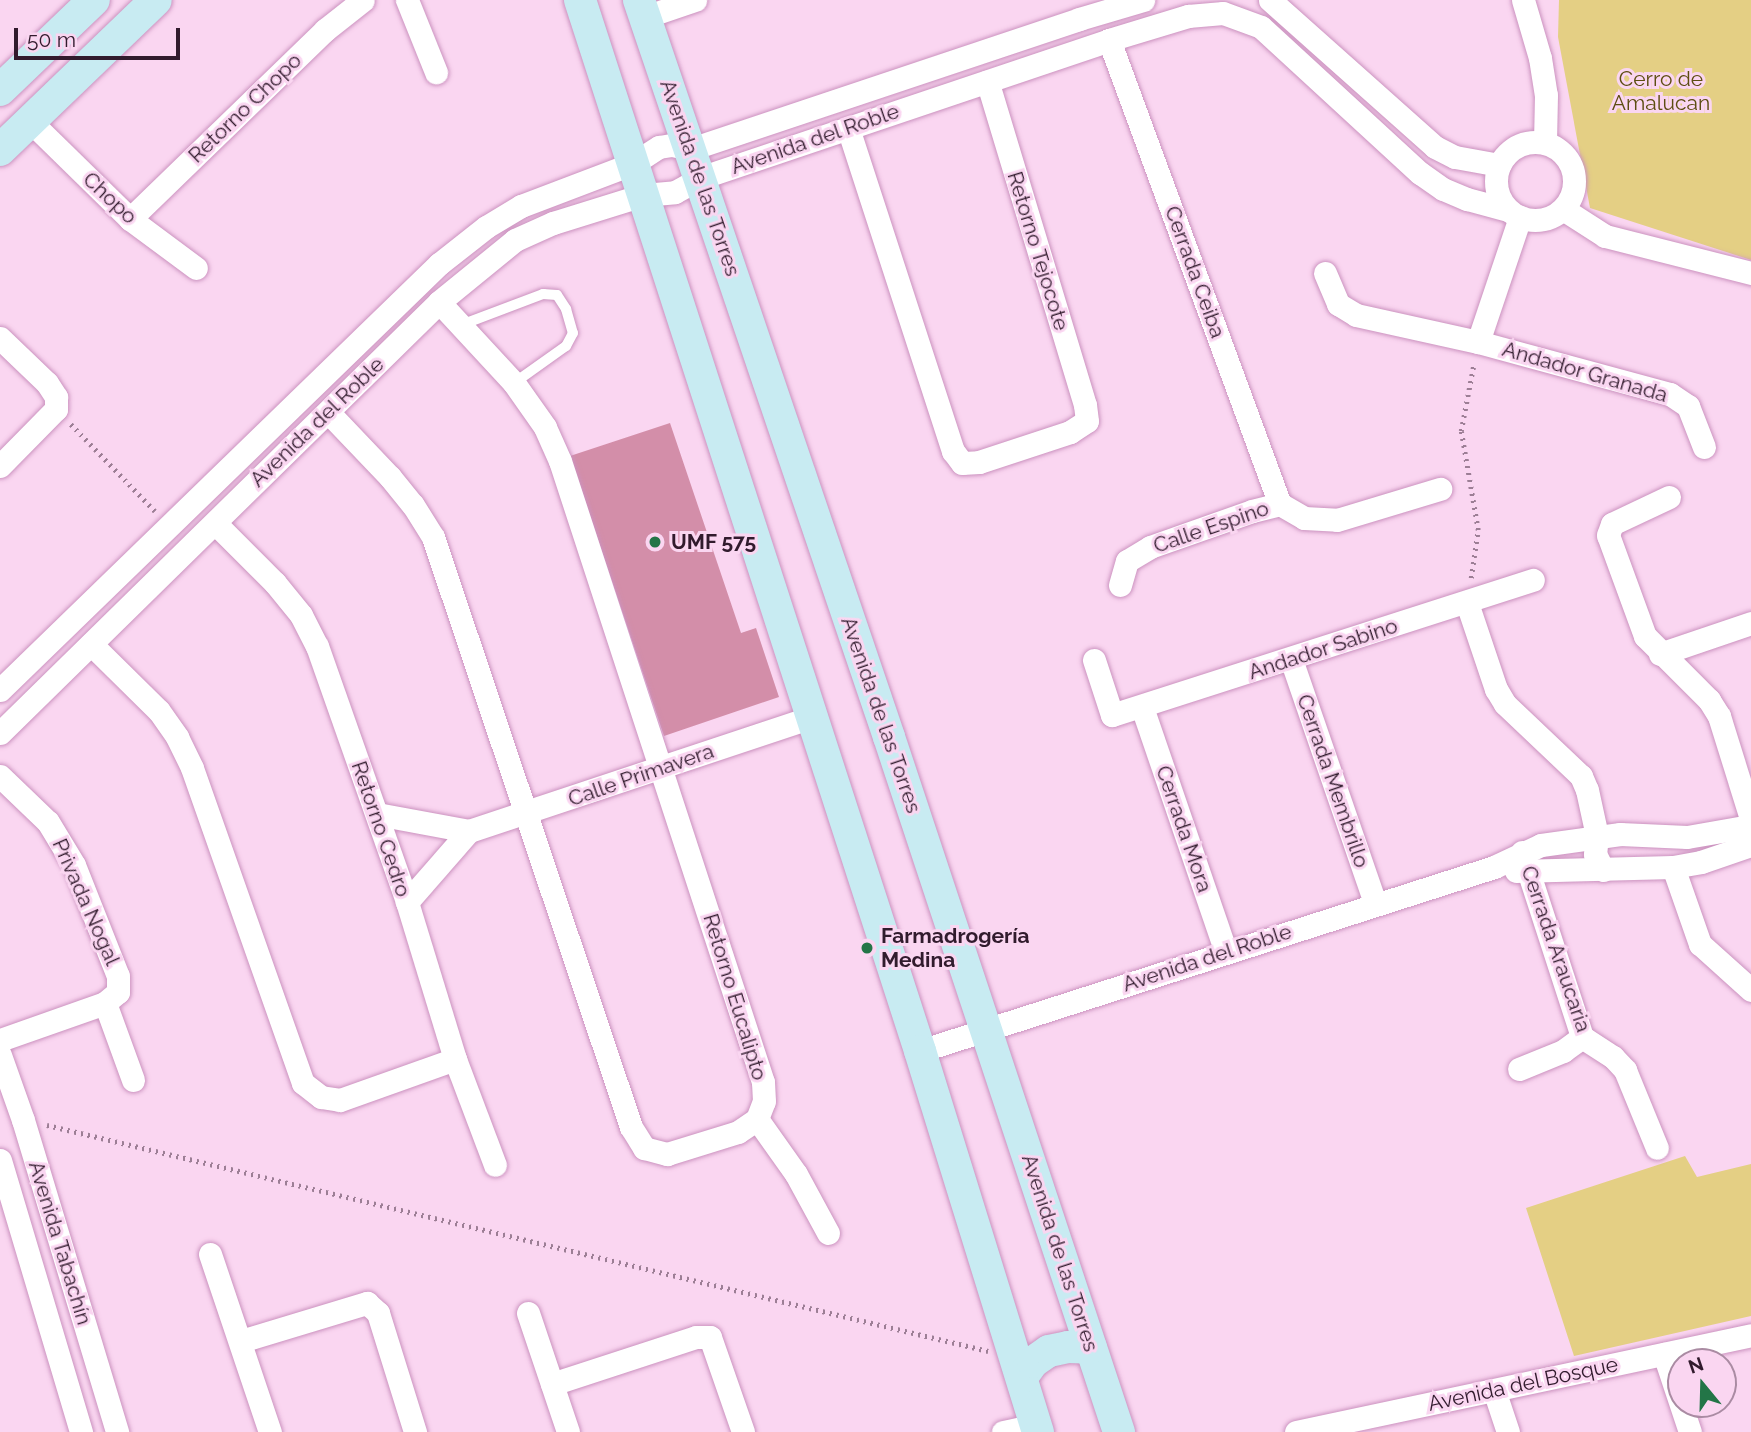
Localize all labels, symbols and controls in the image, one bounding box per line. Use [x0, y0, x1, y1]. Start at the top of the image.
scale bar [18, 14, 184, 58]
text: 50 m [27, 27, 76, 52]
street label: Retorno Chopo [183, 48, 307, 168]
park label: Cerro de Amalucan [1612, 66, 1710, 116]
street label: Avenida de las Torres [654, 76, 746, 280]
street label: Avenida del Roble [727, 98, 903, 180]
street label: Chopo [78, 167, 142, 229]
street label: Retorno Tejocote [1002, 168, 1074, 334]
street label: Cerrada Ceiba [1159, 203, 1231, 341]
street label: Andador Granada [1499, 336, 1671, 408]
street label: Avenida del Roble [245, 352, 389, 492]
street label: Calle Espino [1150, 496, 1272, 558]
place label: UMF 575 [671, 529, 757, 555]
marker: UMF 575 [645, 532, 665, 552]
street label: Avenida de las Torres [835, 613, 927, 817]
street label: Andador Sabino [1245, 613, 1401, 685]
street label: Cerrada Membrillo [1292, 691, 1374, 871]
street label: Calle Primavera [565, 738, 717, 812]
street label: Retorno Cedro [346, 758, 416, 900]
street label: Cerrada Mora [1151, 762, 1217, 896]
street label: Privada Nogal [47, 835, 125, 969]
street label: Cerrada Araucaria [1516, 862, 1596, 1036]
street label: Retorno Eucalipto [698, 911, 772, 1083]
street label: Avenida del Roble [1119, 919, 1295, 997]
place label: Farmadrogería Medina [881, 923, 1030, 973]
marker: Farmadrogería Medina [859, 940, 875, 956]
street label: Avenida de las Torres [1016, 1151, 1104, 1355]
street label: Avenida Tabachín [23, 1158, 97, 1328]
north arrow [1667, 1348, 1737, 1418]
street label: Avenida del Bosque [1425, 1351, 1621, 1417]
text: N [1685, 1352, 1706, 1378]

